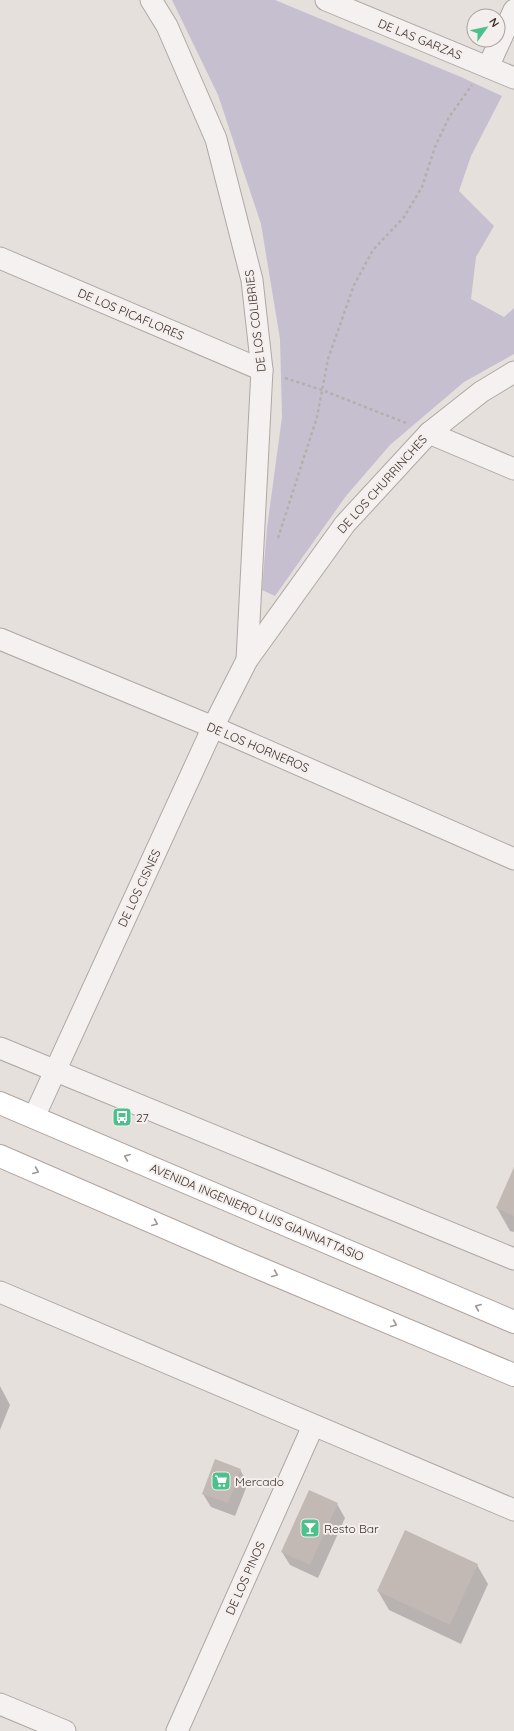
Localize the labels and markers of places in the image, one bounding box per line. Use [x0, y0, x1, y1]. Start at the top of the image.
bus stop icon: 27 [111, 1106, 133, 1128]
place label: 27 [136, 1110, 149, 1125]
supermarket icon: Mercado [210, 1470, 232, 1492]
place label: Mercado [235, 1474, 284, 1489]
bar icon: Resto Bar [299, 1517, 321, 1539]
place label: Resto Bar [324, 1521, 379, 1536]

